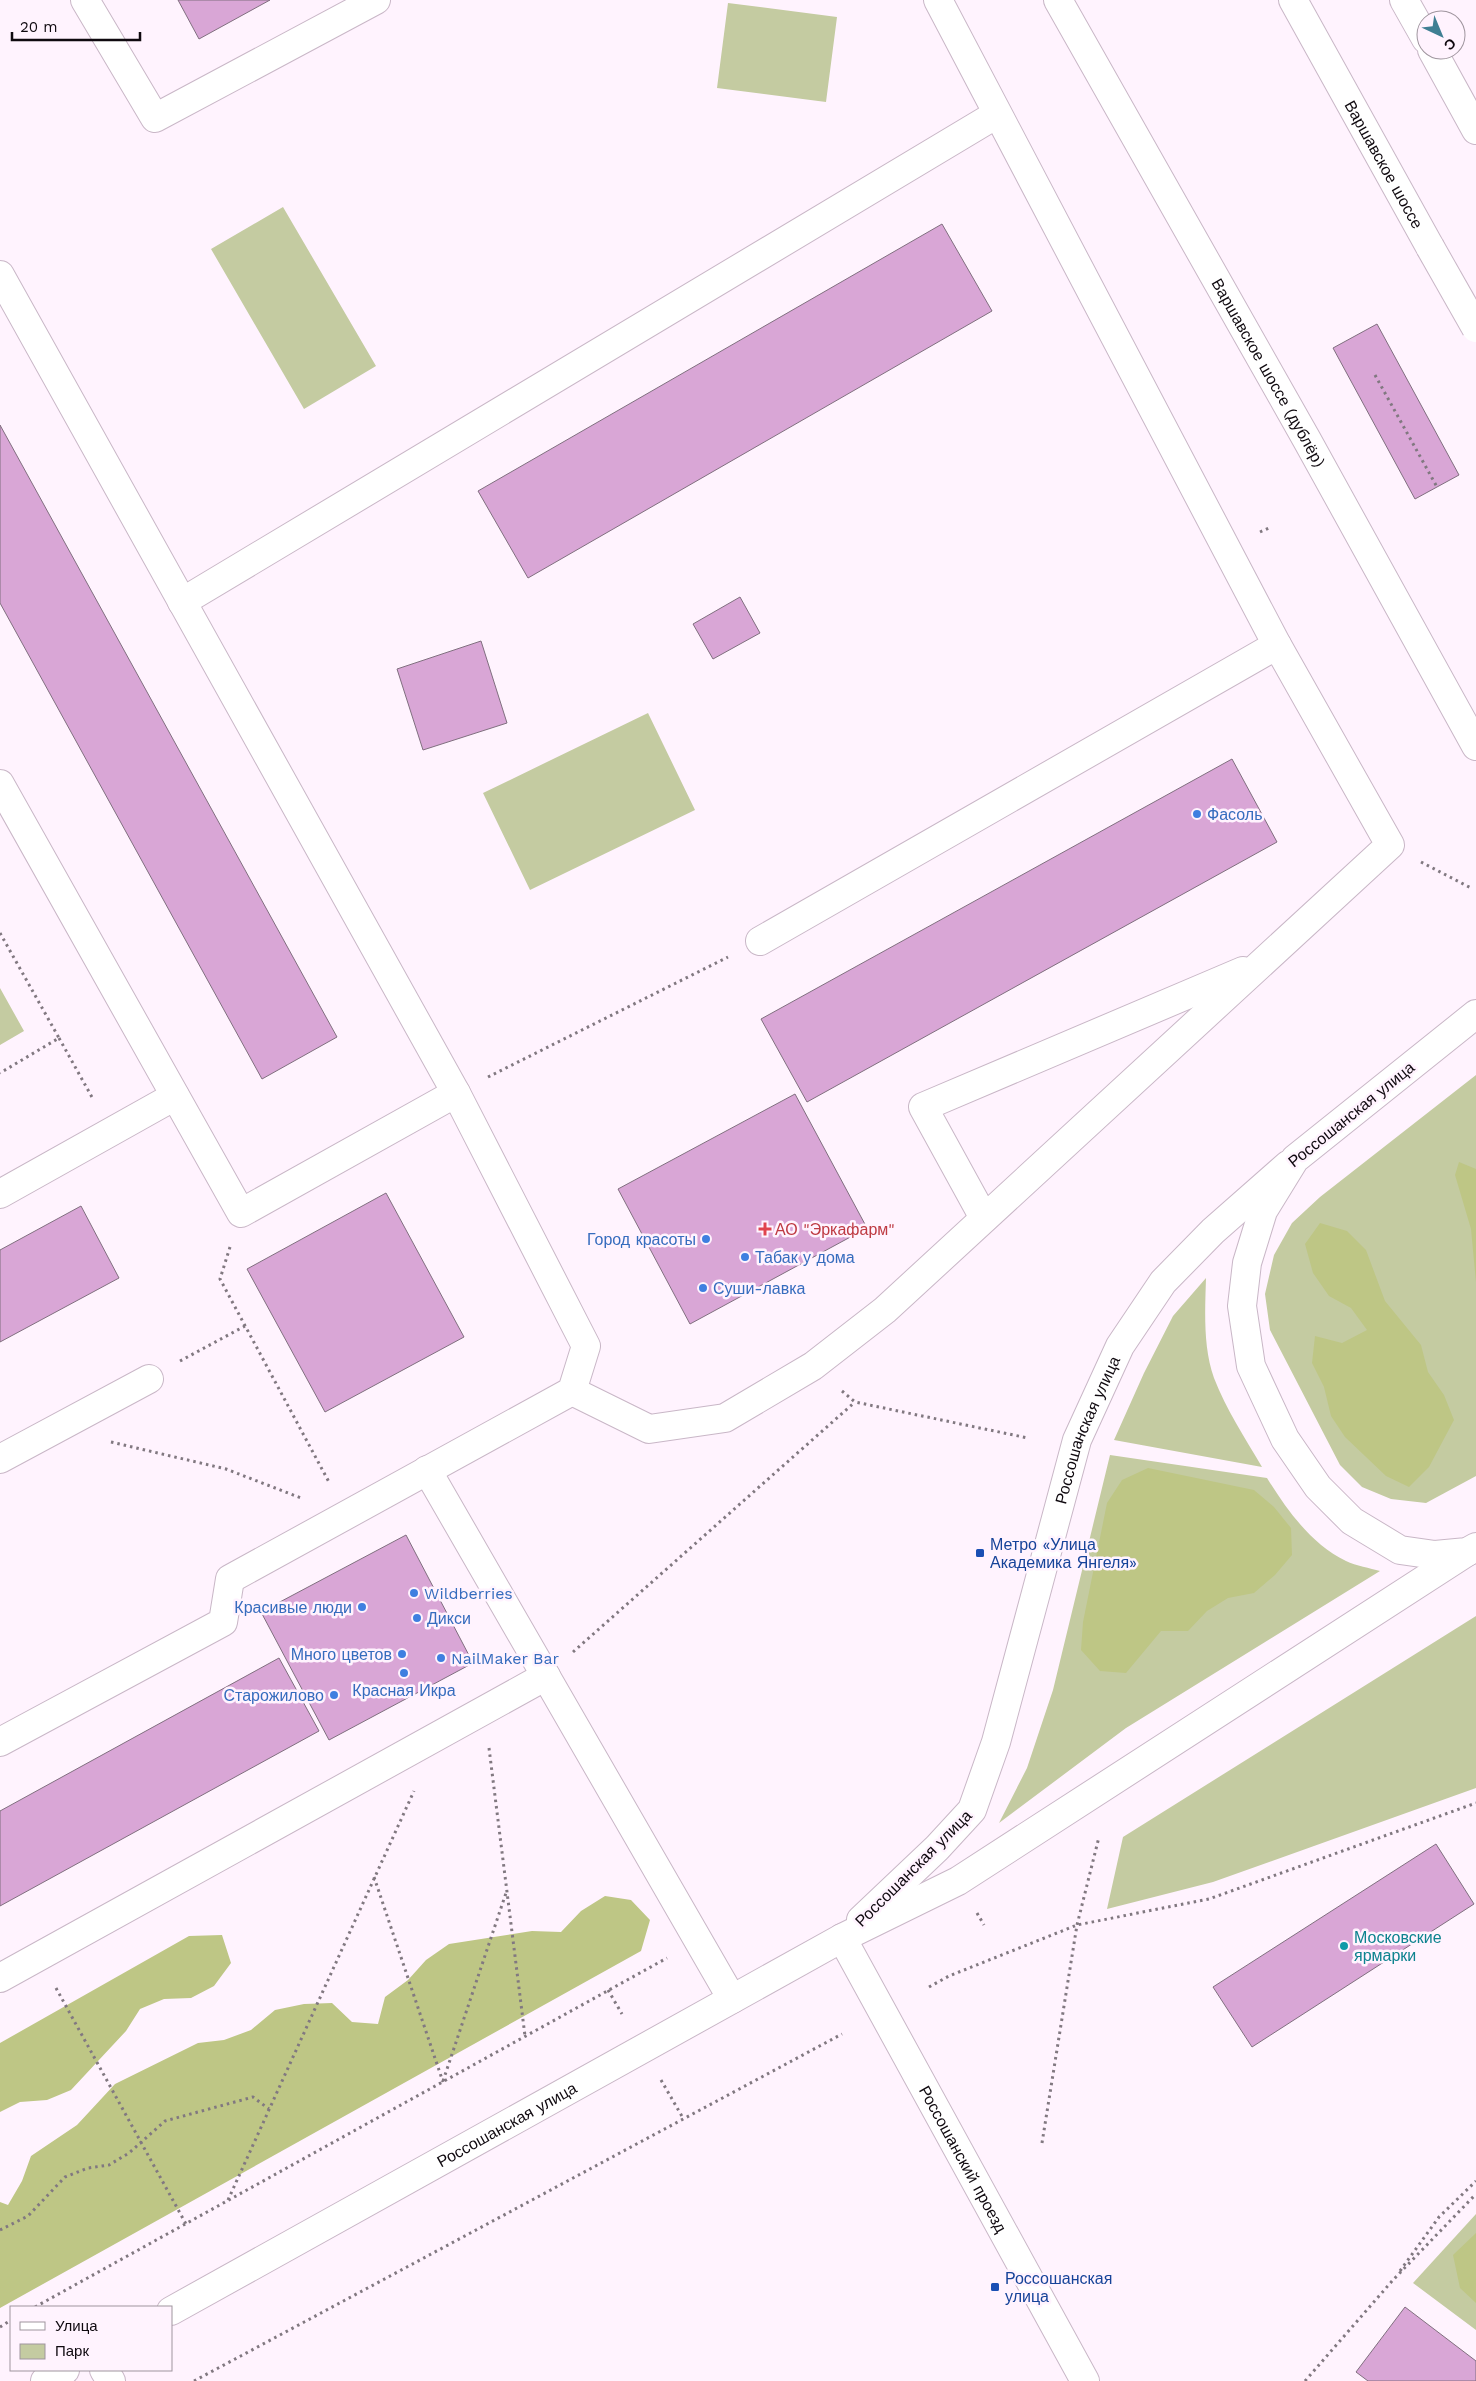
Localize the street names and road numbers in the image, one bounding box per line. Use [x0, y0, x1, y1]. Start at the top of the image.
street label: Варшавское шоссе [1341, 97, 1427, 232]
street label: Варшавское шоссе (дублёр) [1208, 275, 1329, 470]
street label: Россошанская улица [1284, 1058, 1418, 1171]
street label: Россошанская улица [1051, 1353, 1124, 1506]
street label: Россошанская улица [851, 1806, 976, 1931]
street label: Россошанская улица [434, 2078, 580, 2171]
street label: Россошанский проезд [915, 2083, 1011, 2236]

